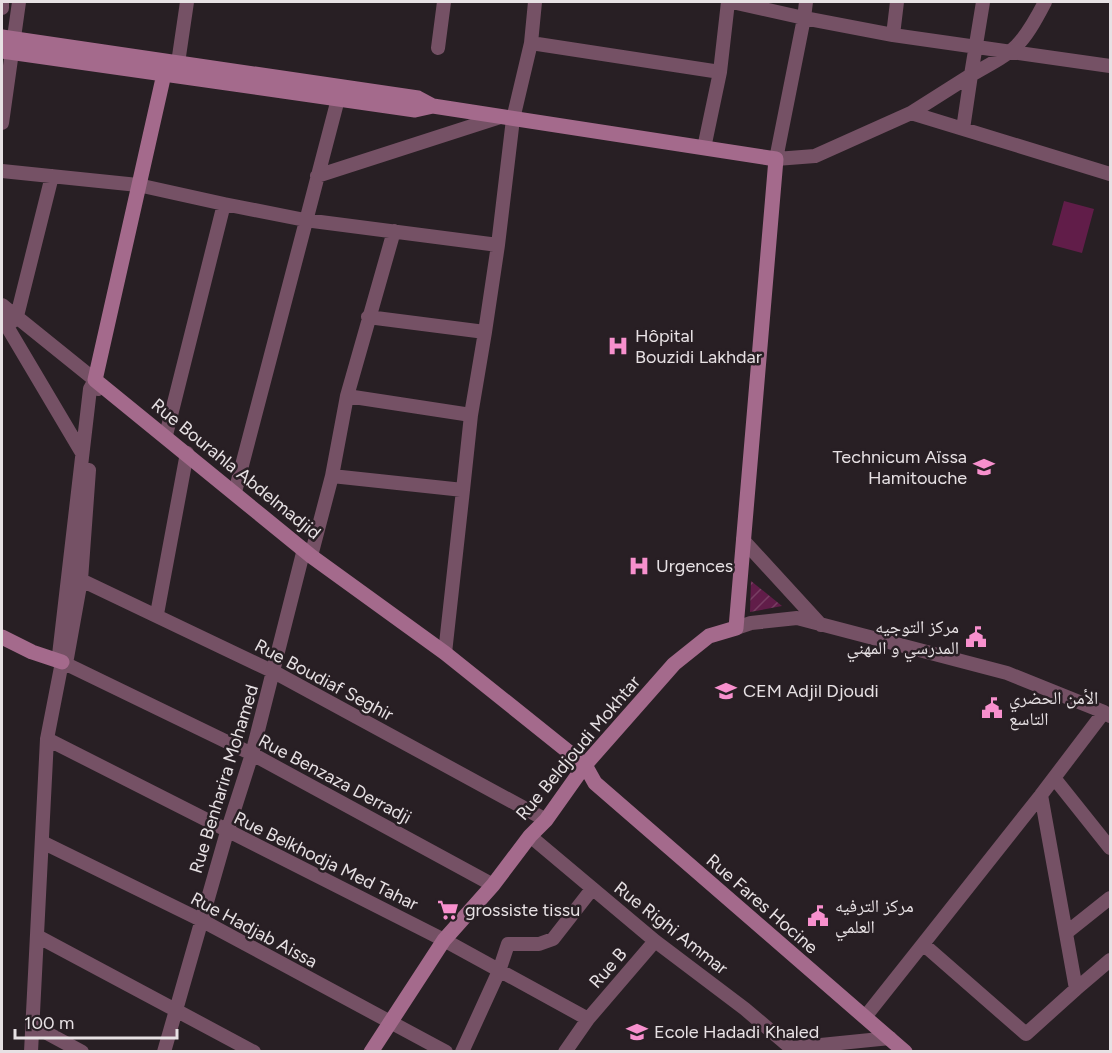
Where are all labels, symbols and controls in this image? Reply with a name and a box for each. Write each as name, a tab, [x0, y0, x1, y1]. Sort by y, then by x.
place label: Hôpital Bouzidi Lakhdar	[635, 325, 762, 368]
hospital icon: Hôpital Bouzidi Lakhdar	[606, 334, 630, 358]
street label: Rue Bourahla Abdelmadjid	[147, 394, 325, 544]
place label: Technicum Aïssa Hamitouche	[832, 446, 967, 489]
school or university icon: Technicum Aïssa Hamitouche	[972, 455, 996, 479]
hospital icon: Urgences	[627, 554, 651, 578]
place label: Urgences	[656, 555, 733, 577]
place label: مركز التوجيه المدرسي و المهني	[846, 616, 959, 663]
public building icon: مركز التوجيه المدرسي و المهني	[964, 625, 988, 649]
street label: Rue Boudiaf Seghir	[251, 634, 397, 726]
street label: Rue Beldjoudi Mokhtar	[511, 671, 645, 825]
school or university icon: CEM Adjil Djoudi	[714, 679, 738, 703]
place label: CEM Adjil Djoudi	[743, 680, 879, 702]
street label: Rue Benharira Mohamed	[185, 682, 263, 876]
place label: الأمن الحضري التاسع	[1009, 687, 1098, 731]
public building icon: الأمن الحضري التاسع	[980, 696, 1004, 720]
street label: Rue Benzaza Derradji	[255, 729, 415, 829]
street label: Rue Belkhodja Med Tahar	[230, 807, 422, 915]
street label: Rue Fares Hocine	[702, 849, 823, 959]
street label: Rue Righi Ammar	[610, 877, 732, 979]
street label: Rue Hadjab Aissa	[187, 887, 321, 973]
place label: مركز الترفيه العلمي	[835, 895, 914, 942]
supermarket icon: grossiste tissu	[436, 898, 460, 922]
place label: grossiste tissu	[465, 899, 580, 921]
public building icon: مركز الترفيه العلمي	[806, 904, 830, 928]
street label: Rue B	[584, 943, 632, 993]
scale bar	[15, 1002, 177, 1040]
text: 100 m	[24, 1012, 74, 1034]
school or university icon: Ecole Hadadi Khaled	[625, 1020, 649, 1044]
place label: Ecole Hadadi Khaled	[654, 1021, 819, 1043]

